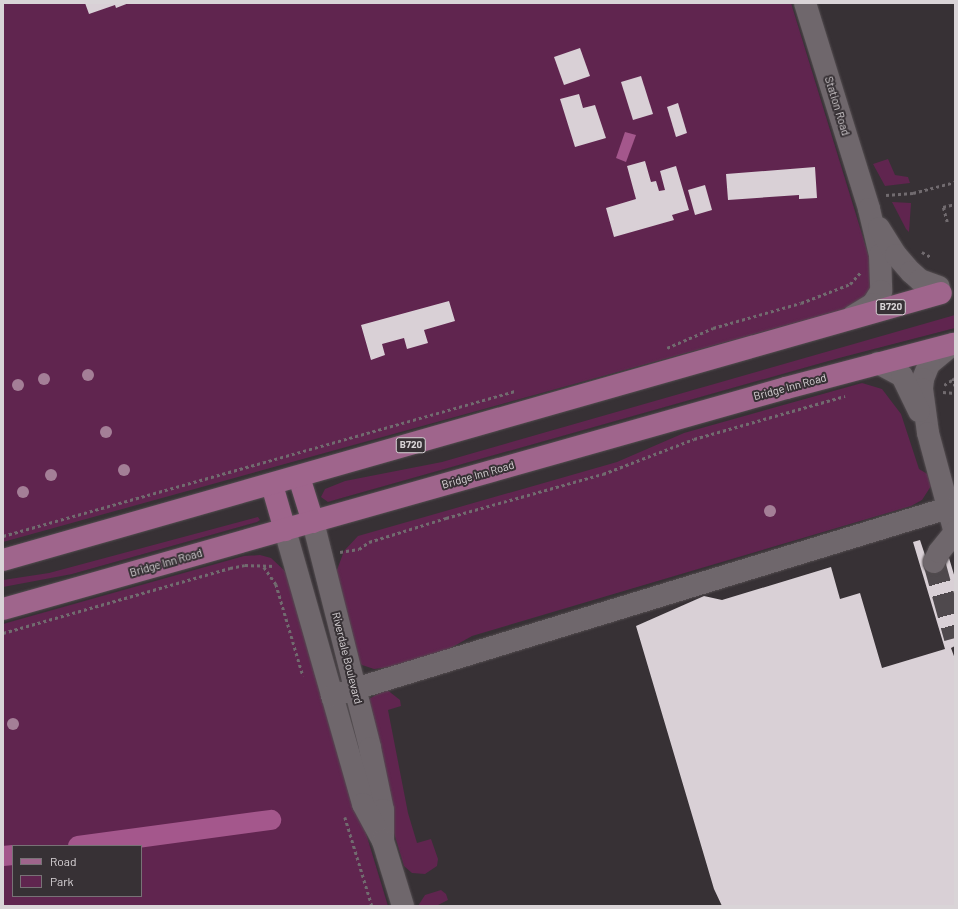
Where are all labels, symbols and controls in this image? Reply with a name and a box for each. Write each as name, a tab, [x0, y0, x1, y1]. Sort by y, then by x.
street label: Station Road	[822, 75, 852, 137]
road number: B720	[875, 299, 907, 315]
street label: Bridge Inn Road	[752, 371, 828, 403]
road number: B720	[395, 437, 427, 453]
street label: Bridge Inn Road	[440, 458, 516, 492]
street label: Bridge Inn Road	[128, 546, 204, 580]
street label: Riverdale Boulevard	[329, 611, 365, 705]
legend	[12, 845, 142, 897]
text: Road	[50, 854, 77, 868]
text: Park	[50, 874, 74, 888]

